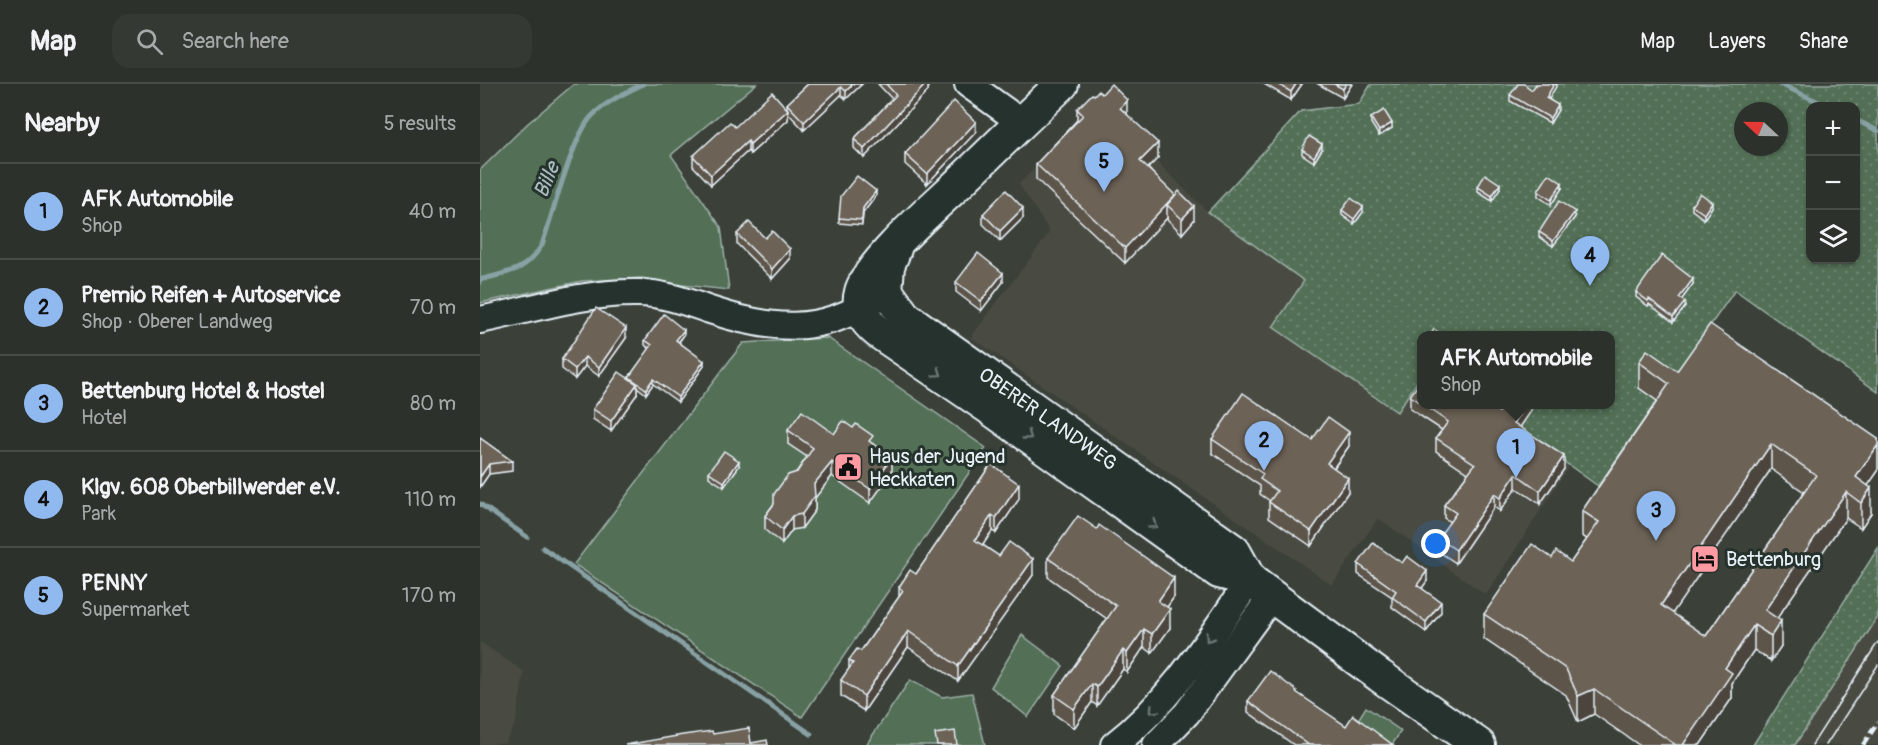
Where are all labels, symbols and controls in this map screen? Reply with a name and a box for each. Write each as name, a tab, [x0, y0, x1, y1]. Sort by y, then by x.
search box	[112, 14, 532, 68]
text: Map	[30, 24, 76, 59]
icon: search	[133, 25, 166, 58]
text: Search here	[181, 27, 289, 55]
text: Map	[1640, 28, 1675, 55]
text: Layers	[1708, 28, 1766, 55]
text: Share	[1799, 28, 1848, 55]
north arrow	[1734, 102, 1788, 156]
map controls	[1806, 102, 1860, 264]
button: +	[1806, 102, 1860, 156]
text: Nearby	[24, 107, 100, 139]
text: 5 results	[384, 111, 456, 136]
pin: 5	[1084, 142, 1124, 192]
water label: Bille	[528, 156, 567, 202]
button: −	[1806, 156, 1860, 210]
text: AFK Automobile	[81, 185, 233, 213]
text: 1	[40, 199, 47, 224]
text: 40 m	[409, 199, 456, 224]
button: layers	[1806, 210, 1860, 264]
text: Shop	[81, 213, 122, 238]
pin: 4	[1570, 236, 1610, 286]
text: Premio Reifen + Autoservice	[81, 281, 340, 309]
text: 2	[38, 295, 49, 320]
text: 70 m	[410, 295, 456, 320]
text: Shop · Oberer Landweg	[81, 309, 273, 334]
popup	[1417, 331, 1615, 409]
text: AFK Automobile	[1440, 344, 1592, 372]
street label: OBERER LANDWEG	[974, 362, 1122, 476]
one-way arrow	[931, 366, 942, 377]
text: Shop	[1440, 372, 1481, 397]
text: Bettenburg Hotel & Hostel	[81, 377, 325, 405]
text: 3	[38, 391, 49, 416]
text: 80 m	[410, 391, 456, 416]
text: Hotel	[81, 405, 127, 430]
pin: 2	[1244, 422, 1284, 471]
one-way arrow	[1021, 428, 1032, 439]
pin: 1	[1496, 428, 1536, 478]
place label: Haus der Jugend Heckkaten	[869, 444, 1006, 492]
public building icon: Haus der Jugend Heckkaten	[832, 451, 864, 483]
text: Klgv. 608 Oberbillwerder e.V.	[81, 473, 341, 501]
text: 4	[38, 487, 49, 512]
text: 110 m	[405, 487, 456, 512]
pin: 3	[1636, 492, 1676, 541]
text: Park	[81, 501, 116, 526]
one-way arrow	[1147, 518, 1158, 529]
your location	[1421, 529, 1450, 558]
hotel icon: Bettenburg	[1689, 543, 1721, 575]
place label: Bettenburg	[1726, 547, 1821, 572]
text: PENNY	[81, 569, 148, 597]
text: 5	[38, 583, 49, 608]
text: 170 m	[402, 583, 456, 608]
text: Supermarket	[81, 597, 190, 622]
one-way arrow	[1205, 632, 1216, 643]
one-way arrow	[1149, 702, 1160, 713]

